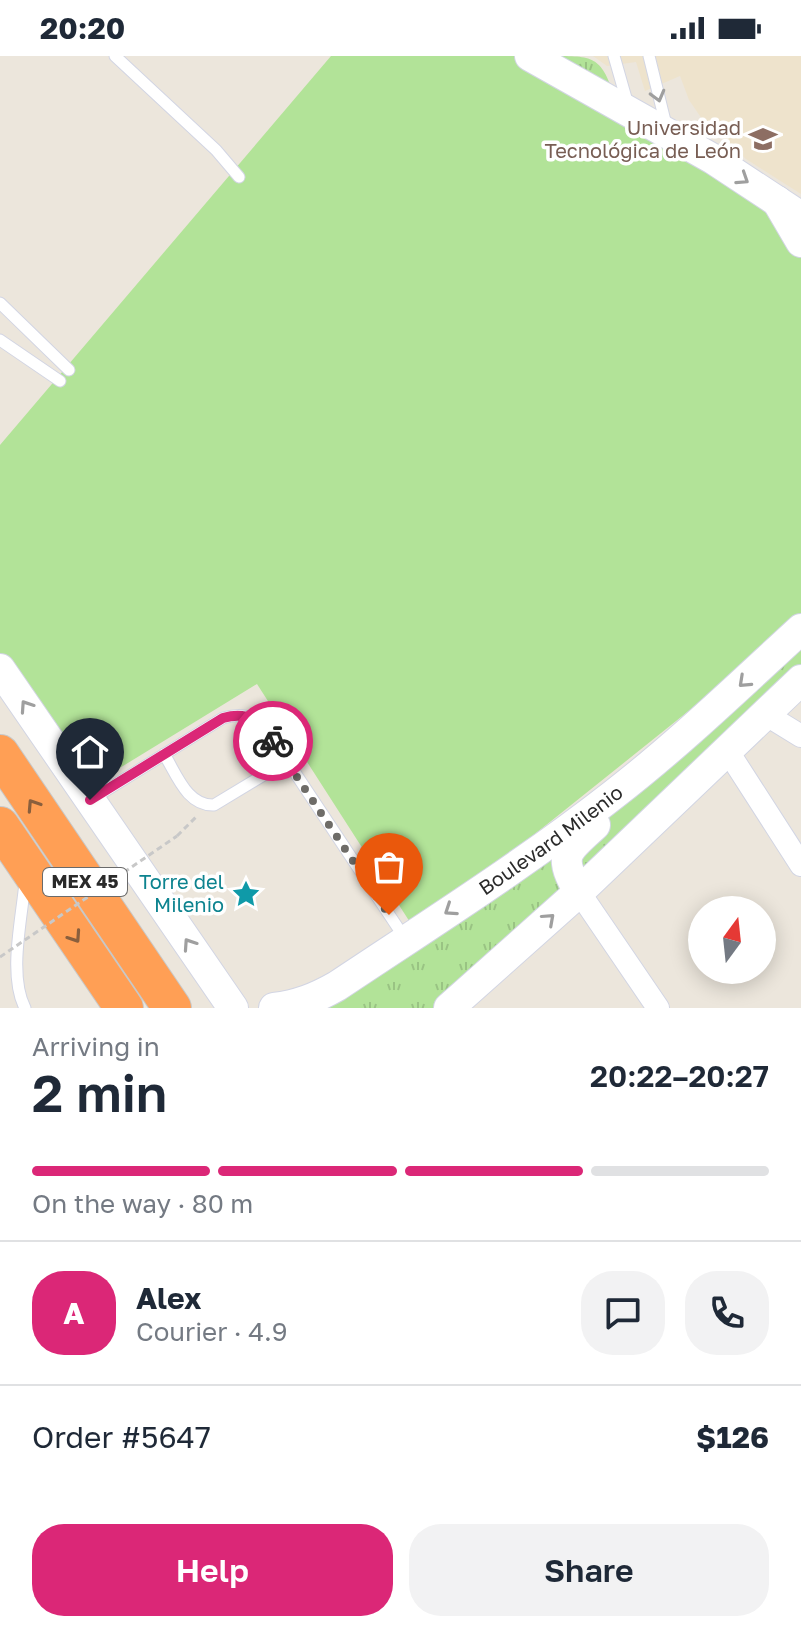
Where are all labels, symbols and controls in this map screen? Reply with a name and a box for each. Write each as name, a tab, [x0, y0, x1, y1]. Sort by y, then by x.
text: 20:20	[40, 10, 125, 46]
one-way arrow	[648, 88, 665, 102]
place label: Universidad Tecnológica de León	[545, 115, 741, 162]
school or university icon: Universidad Tecnológica de León	[748, 124, 778, 154]
one-way arrow	[735, 169, 749, 184]
one-way arrow	[738, 672, 753, 686]
one-way arrow	[21, 701, 36, 715]
courier	[233, 701, 313, 781]
pin	[56, 718, 124, 800]
icon: bike	[251, 719, 295, 763]
icon: home	[68, 730, 112, 774]
street label: Boulevard Milenio	[474, 779, 627, 899]
one-way arrow	[28, 799, 43, 814]
pin	[355, 833, 423, 915]
icon: bag	[367, 845, 411, 889]
road number: MEX 45	[43, 868, 127, 896]
place label: Torre del Milenio	[139, 869, 224, 916]
place icon: Torre del Milenio	[231, 879, 261, 909]
north arrow	[688, 896, 776, 984]
map controls	[688, 896, 776, 984]
one-way arrow	[445, 900, 459, 915]
one-way arrow	[540, 914, 555, 928]
one-way arrow	[65, 928, 80, 942]
one-way arrow	[184, 938, 199, 952]
text: Arriving in	[32, 1031, 160, 1062]
text: 20:22–20:27	[590, 1058, 769, 1094]
text: 2 min	[32, 1061, 167, 1123]
text: On the way · 80 m	[32, 1188, 253, 1219]
button: chat	[581, 1271, 665, 1355]
button: phone	[685, 1271, 769, 1355]
text: Alex	[136, 1280, 201, 1316]
text: A	[63, 1295, 85, 1331]
text: Courier · 4.9	[136, 1316, 288, 1347]
text: Order #5647	[32, 1419, 211, 1455]
text: $126	[696, 1419, 769, 1455]
button: Help	[32, 1524, 393, 1616]
button: Share	[409, 1524, 769, 1616]

